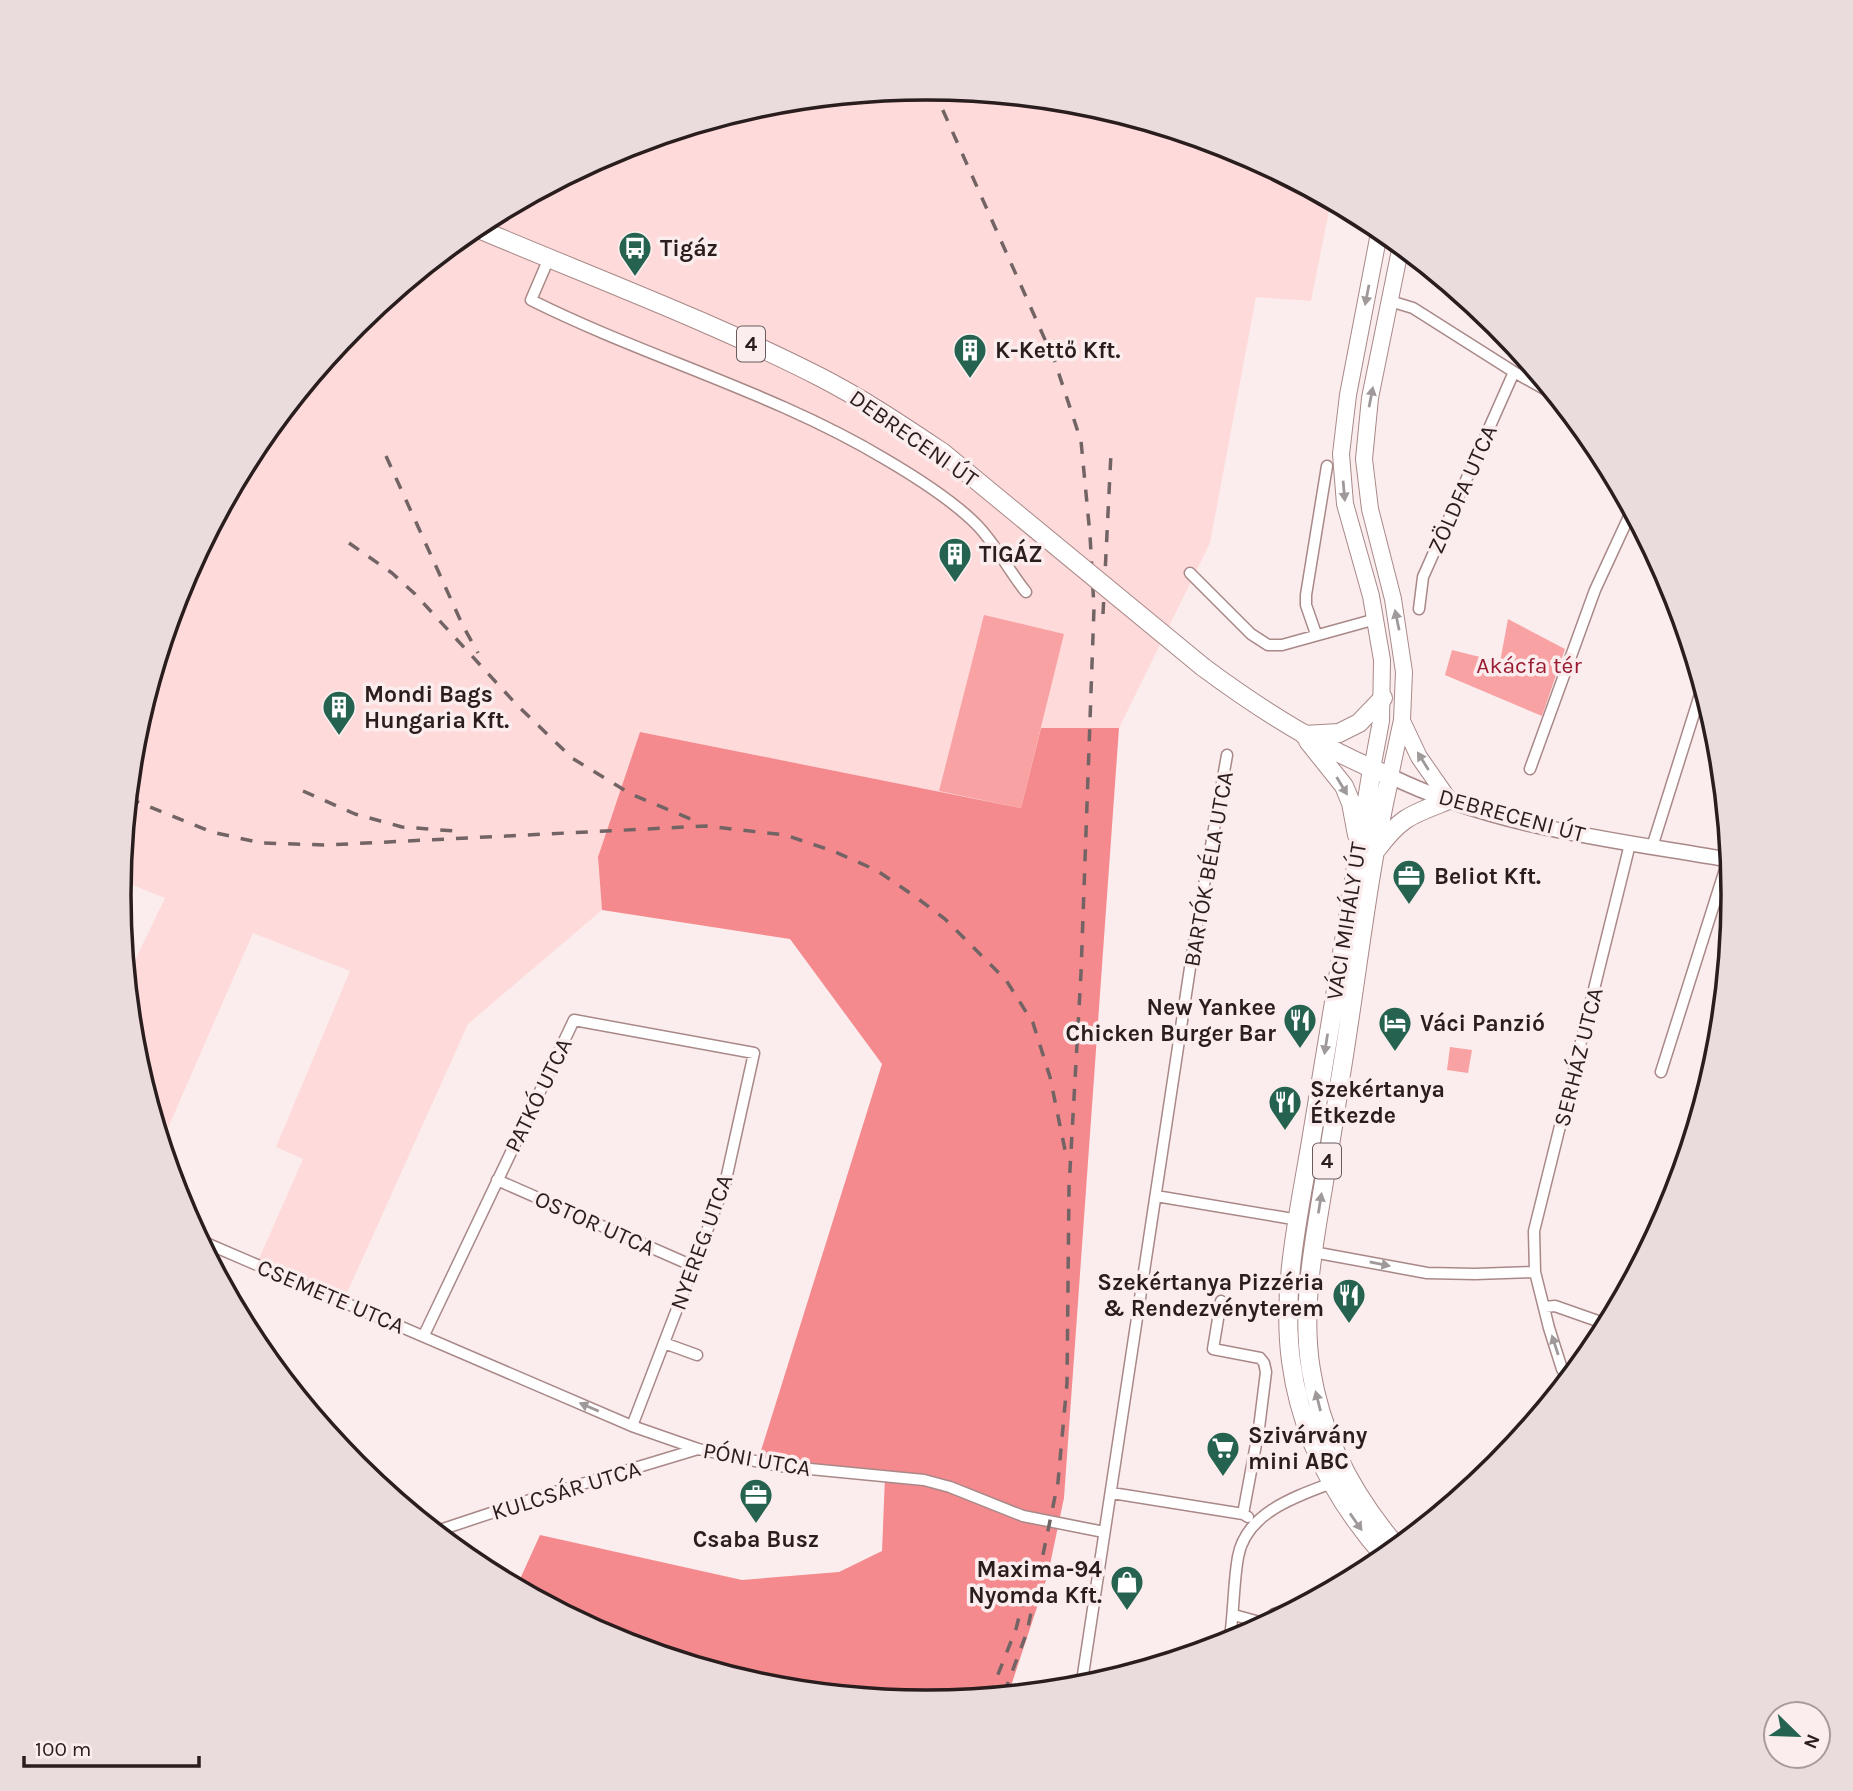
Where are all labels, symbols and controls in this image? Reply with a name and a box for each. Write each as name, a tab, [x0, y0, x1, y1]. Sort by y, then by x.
bus stop icon: Tigáz	[616, 229, 654, 278]
place label: Tigáz	[660, 235, 718, 262]
one-way arrow	[1362, 284, 1373, 306]
road number: 4	[737, 326, 765, 362]
building icon: K-Kettő Kft.	[951, 331, 989, 380]
place label: K-Kettő Kft.	[995, 337, 1120, 364]
street label: DEBRECENI ÚT	[844, 384, 984, 493]
one-way arrow	[1366, 386, 1377, 408]
street label: ZÖLDFA UTCA	[1422, 421, 1503, 558]
one-way arrow	[1339, 481, 1350, 503]
building icon: TIGÁZ	[936, 535, 974, 584]
place label: TIGÁZ	[979, 538, 1043, 568]
one-way arrow	[1392, 609, 1403, 631]
park label: Akácfa tér	[1476, 652, 1582, 679]
place label: Mondi Bags Hungaria Kft.	[364, 681, 509, 734]
building icon: Mondi Bags Hungaria Kft.	[320, 688, 358, 737]
one-way arrow	[1416, 752, 1429, 771]
street label: BARTÓK BÉLA UTCA	[1178, 769, 1239, 969]
one-way arrow	[1336, 776, 1348, 795]
street label: DEBRECENI ÚT	[1436, 783, 1589, 848]
street label: VÁCI MIHÁLY ÚT	[1321, 840, 1372, 1002]
office icon: Beliot Kft.	[1390, 857, 1428, 906]
place label: Beliot Kft.	[1434, 863, 1541, 890]
street label: SERHÁZ UTCA	[1548, 985, 1609, 1129]
place label: New Yankee Chicken Burger Bar	[1065, 994, 1276, 1047]
restaurant icon: New Yankee Chicken Burger Bar	[1281, 1001, 1319, 1050]
hotel icon: Váci Panzió	[1376, 1004, 1414, 1053]
place label: Váci Panzió	[1420, 1010, 1545, 1037]
one-way arrow	[1321, 1033, 1332, 1055]
street label: PATKÓ UTCA	[499, 1034, 578, 1157]
place label: Szekértanya Étkezde	[1310, 1076, 1445, 1129]
restaurant icon: Szekértanya Étkezde	[1266, 1083, 1304, 1132]
road number: 4	[1313, 1144, 1341, 1178]
street label: NYEREG UTCA	[664, 1171, 739, 1314]
street label: OSTOR UTCA	[531, 1185, 659, 1262]
one-way arrow	[1315, 1192, 1326, 1214]
street label: CSEMETE UTCA	[253, 1253, 408, 1340]
one-way arrow	[1369, 1259, 1391, 1270]
place label: Szekértanya Pizzéria & Rendezvényterem	[1097, 1269, 1324, 1322]
restaurant icon: Szekértanya Pizzéria & Rendezvényterem	[1330, 1276, 1368, 1325]
one-way arrow	[1549, 1334, 1559, 1355]
one-way arrow	[1312, 1390, 1323, 1412]
one-way arrow	[579, 1401, 599, 1413]
place label: Szivárvány mini ABC	[1248, 1422, 1368, 1475]
supermarket icon: Szivárvány mini ABC	[1204, 1429, 1242, 1478]
street label: PÓNI UTCA	[701, 1437, 813, 1482]
street label: KULCSÁR UTCA	[488, 1455, 644, 1526]
office icon: Csaba Busz	[737, 1476, 775, 1525]
one-way arrow	[1349, 1513, 1363, 1531]
place label: Csaba Busz	[693, 1526, 819, 1553]
place label: Maxima-94 Nyomda Kft.	[968, 1556, 1102, 1609]
shop icon: Maxima-94 Nyomda Kft.	[1108, 1563, 1146, 1612]
north arrow	[1762, 1700, 1832, 1770]
scale bar	[24, 1724, 200, 1768]
text: N	[1799, 1731, 1825, 1752]
text: 100 m	[35, 1737, 92, 1761]

